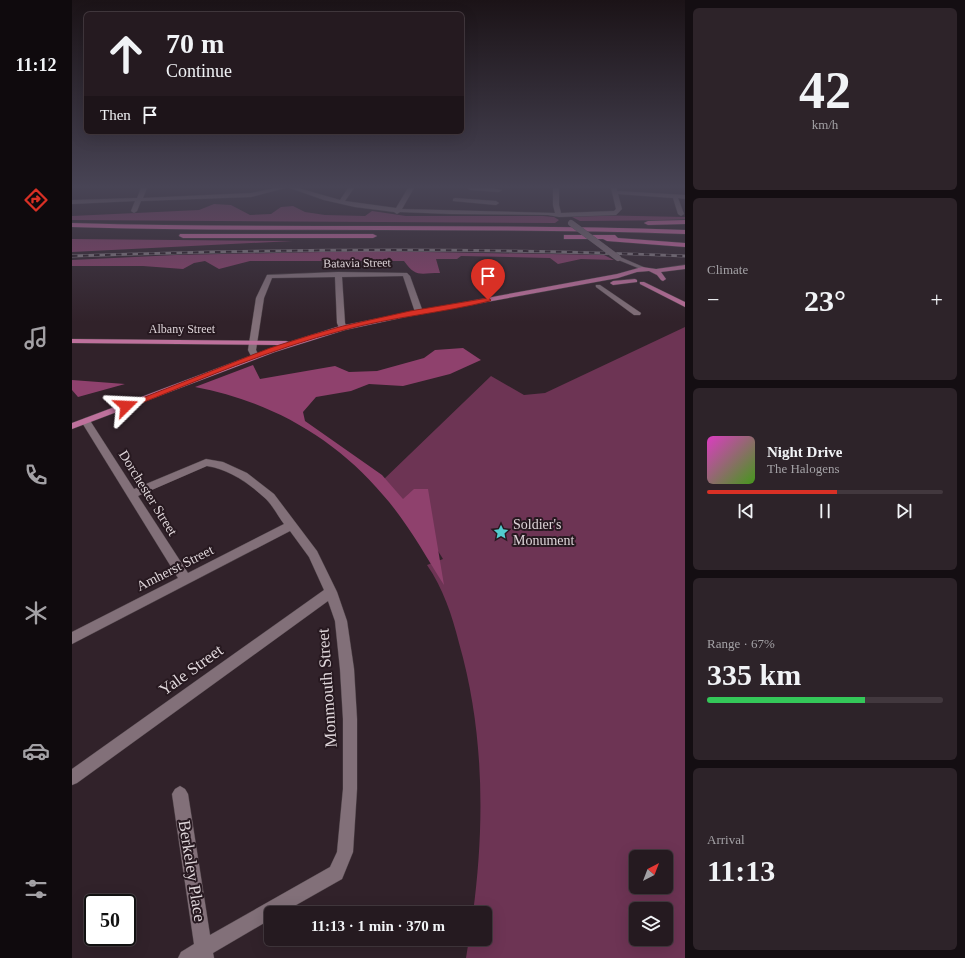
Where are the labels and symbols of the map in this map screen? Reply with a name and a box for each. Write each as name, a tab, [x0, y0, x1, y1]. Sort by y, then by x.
street label: Batavia Street	[323, 255, 392, 271]
pin	[471, 259, 505, 300]
street label: Albany Street	[149, 322, 216, 336]
position arrow	[105, 385, 147, 427]
street label: Dorchester Street	[116, 448, 180, 538]
place label: Soldier's Monument	[513, 517, 575, 548]
place icon: Soldier's Monument	[492, 523, 510, 541]
street label: Amherst Street	[134, 542, 216, 594]
street label: Monmouth Street	[313, 627, 341, 748]
street label: Yale Street	[155, 640, 227, 700]
street label: Berkeley Place	[175, 819, 209, 923]
north arrow	[629, 850, 673, 894]
speed limit sign: 50	[84, 894, 136, 946]

